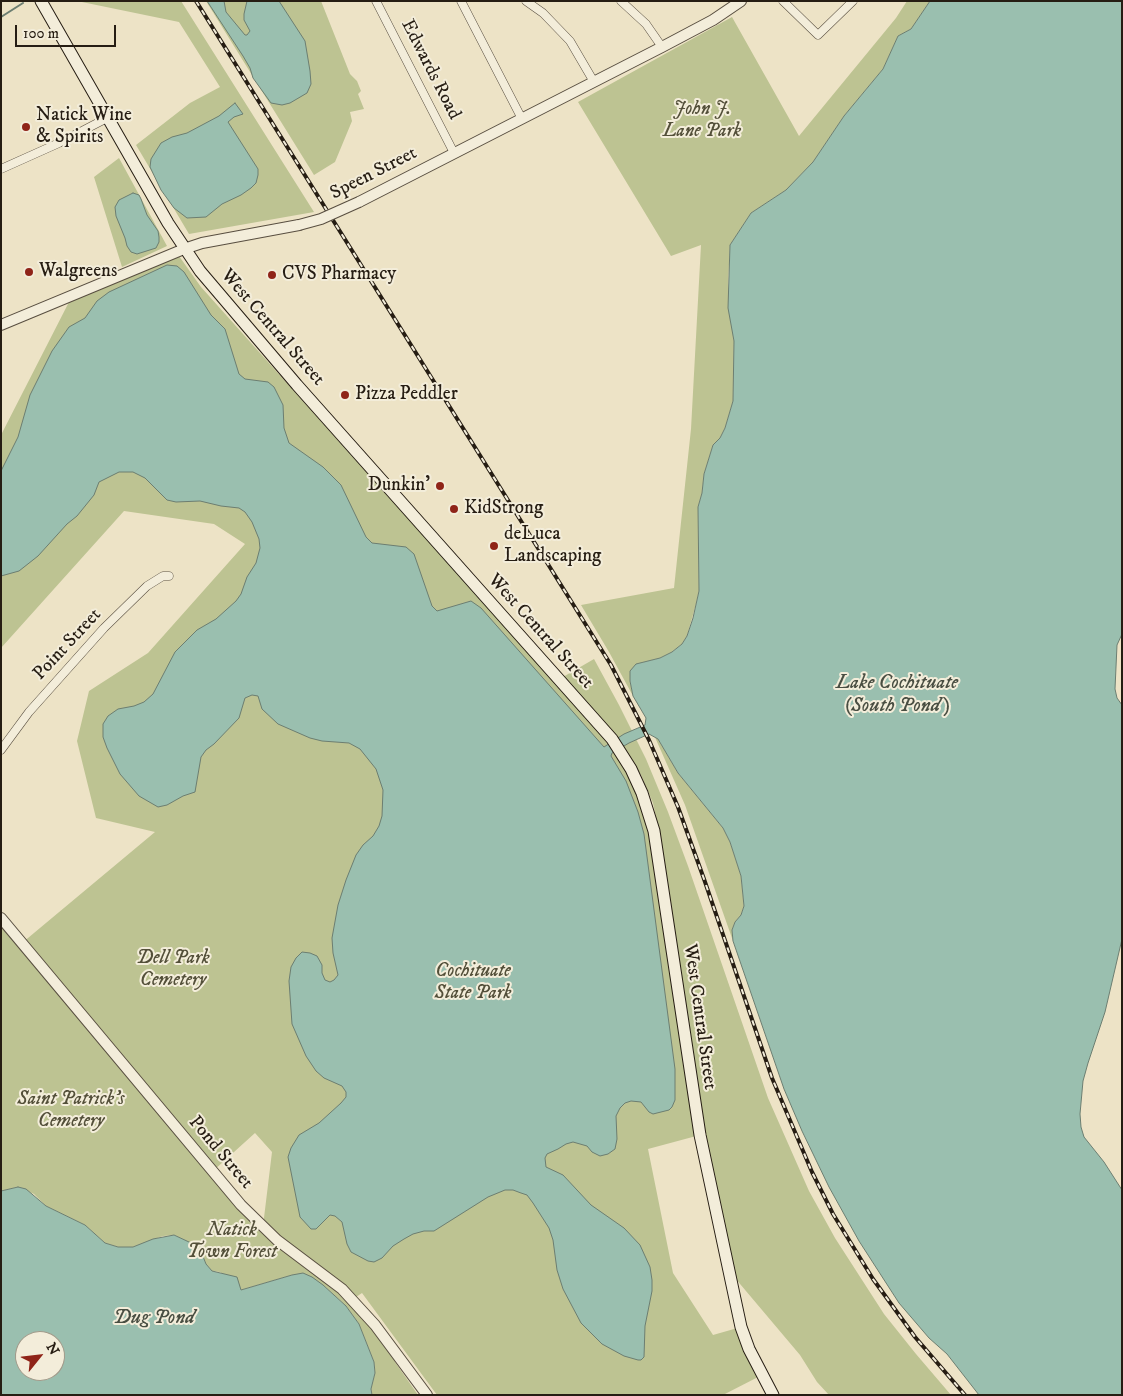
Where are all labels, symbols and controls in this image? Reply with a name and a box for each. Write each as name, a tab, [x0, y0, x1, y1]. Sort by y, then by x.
scale bar	[18, 15, 119, 47]
street label: Edwards Road	[395, 16, 465, 124]
text: 100 m	[23, 24, 59, 43]
park label: John J. Lane Park	[663, 99, 741, 143]
place label: Natick Wine & Spirits	[36, 105, 132, 149]
marker: Natick Wine & Spirits	[20, 121, 32, 133]
street label: Speen Street	[327, 142, 421, 206]
place label: Walgreens	[39, 261, 117, 283]
place label: CVS Pharmacy	[282, 264, 396, 286]
street label: West Central Street	[215, 265, 329, 391]
marker: Walgreens	[23, 266, 35, 278]
marker: CVS Pharmacy	[266, 269, 278, 281]
place label: Pizza Peddler	[355, 384, 458, 406]
marker: Pizza Peddler	[339, 389, 351, 401]
place label: Dunkin'	[368, 475, 430, 497]
marker: Dunkin'	[434, 480, 446, 492]
place label: KidStrong	[464, 498, 543, 520]
marker: KidStrong	[448, 503, 460, 515]
place label: deLuca Landscaping	[504, 524, 601, 568]
marker: deLuca Landscaping	[488, 540, 500, 552]
street label: West Central Street	[482, 570, 598, 694]
street label: Point Street	[29, 604, 107, 686]
water label: Lake Cochituate (South Pond)	[836, 672, 958, 719]
street label: West Central Street	[677, 943, 721, 1091]
park label: Dell Park Cemetery	[136, 948, 210, 992]
park label: Cochituate State Park	[435, 961, 511, 1005]
park label: Saint Patrick's Cemetery	[17, 1089, 125, 1133]
street label: Pond Street	[183, 1112, 257, 1194]
park label: Natick Town Forest	[187, 1220, 277, 1264]
water label: Dug Pond	[113, 1307, 195, 1331]
north arrow	[15, 1331, 65, 1381]
text: N	[42, 1340, 63, 1359]

